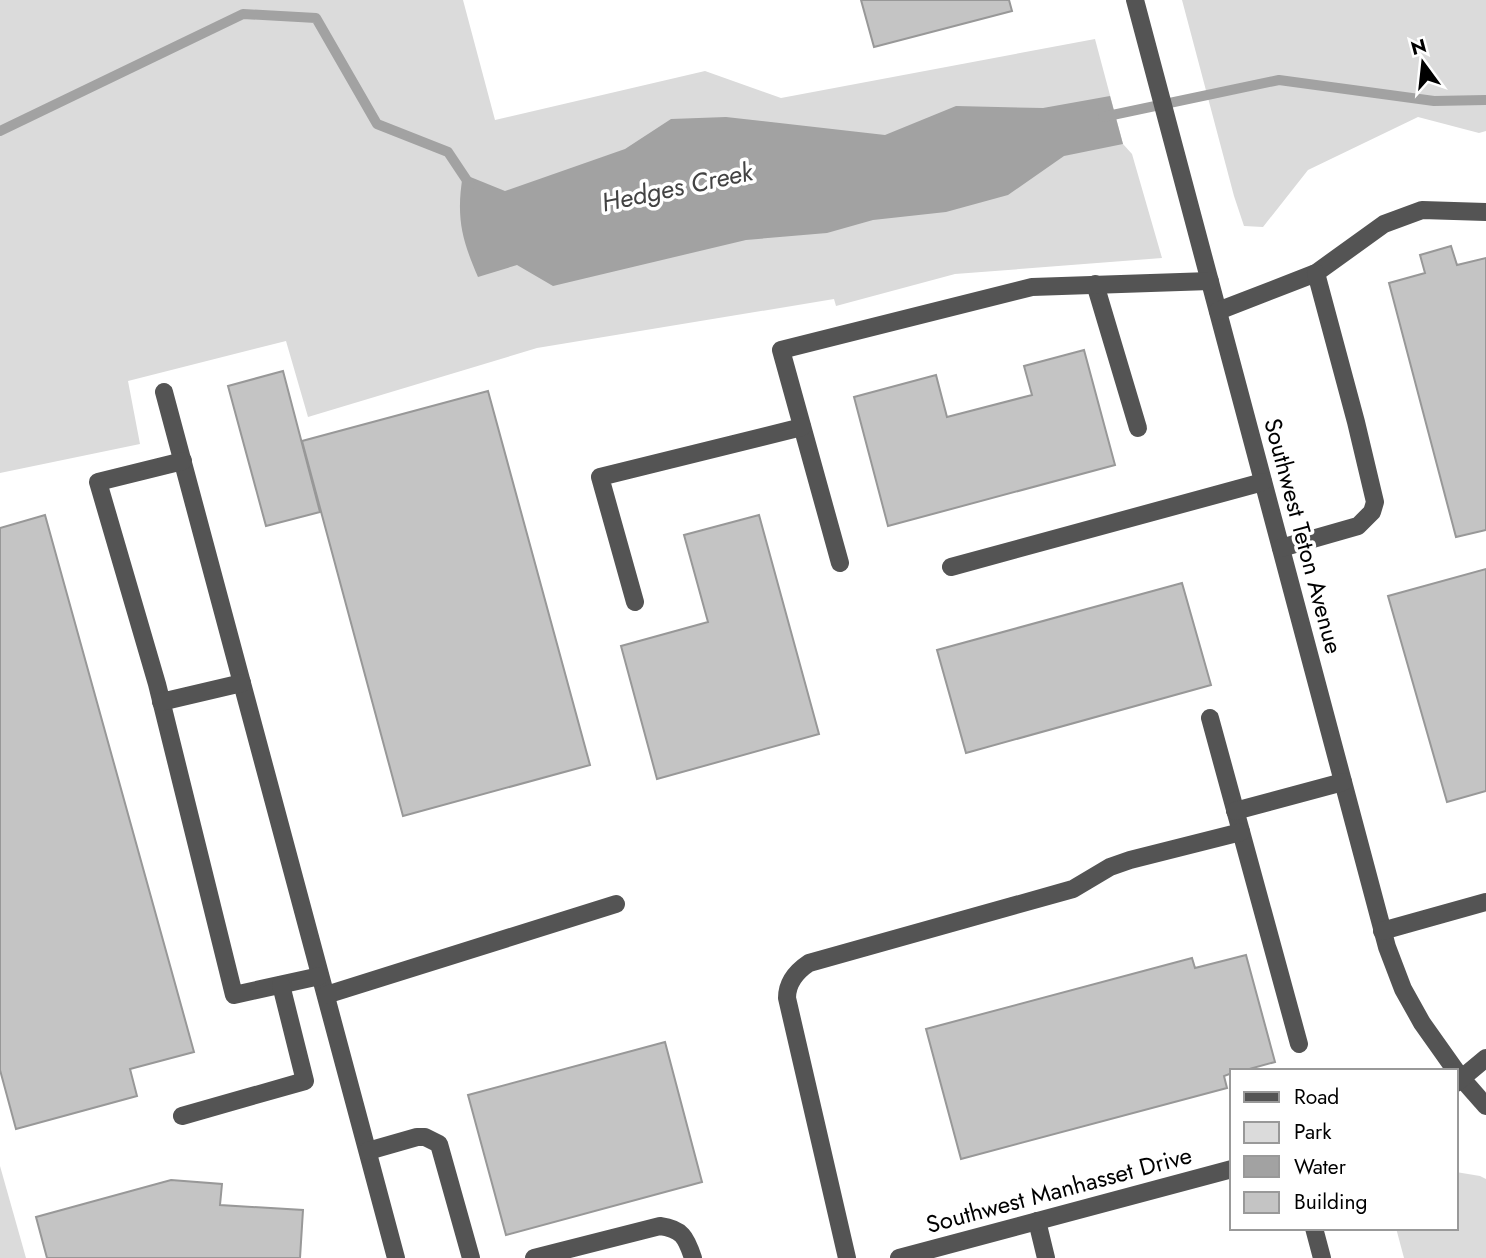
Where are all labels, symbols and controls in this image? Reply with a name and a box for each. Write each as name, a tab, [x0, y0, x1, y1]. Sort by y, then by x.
north arrow	[1388, 28, 1458, 98]
text: N	[1408, 32, 1430, 62]
water label: Hedges Creek	[598, 152, 758, 222]
street label: Southwest Teton Avenue	[1255, 414, 1352, 658]
legend	[1230, 1069, 1458, 1230]
text: Road	[1294, 1082, 1339, 1112]
text: Park	[1294, 1117, 1332, 1147]
street label: Southwest Manhasset Drive	[922, 1137, 1196, 1242]
text: Water	[1294, 1152, 1347, 1182]
text: Building	[1294, 1187, 1367, 1217]

